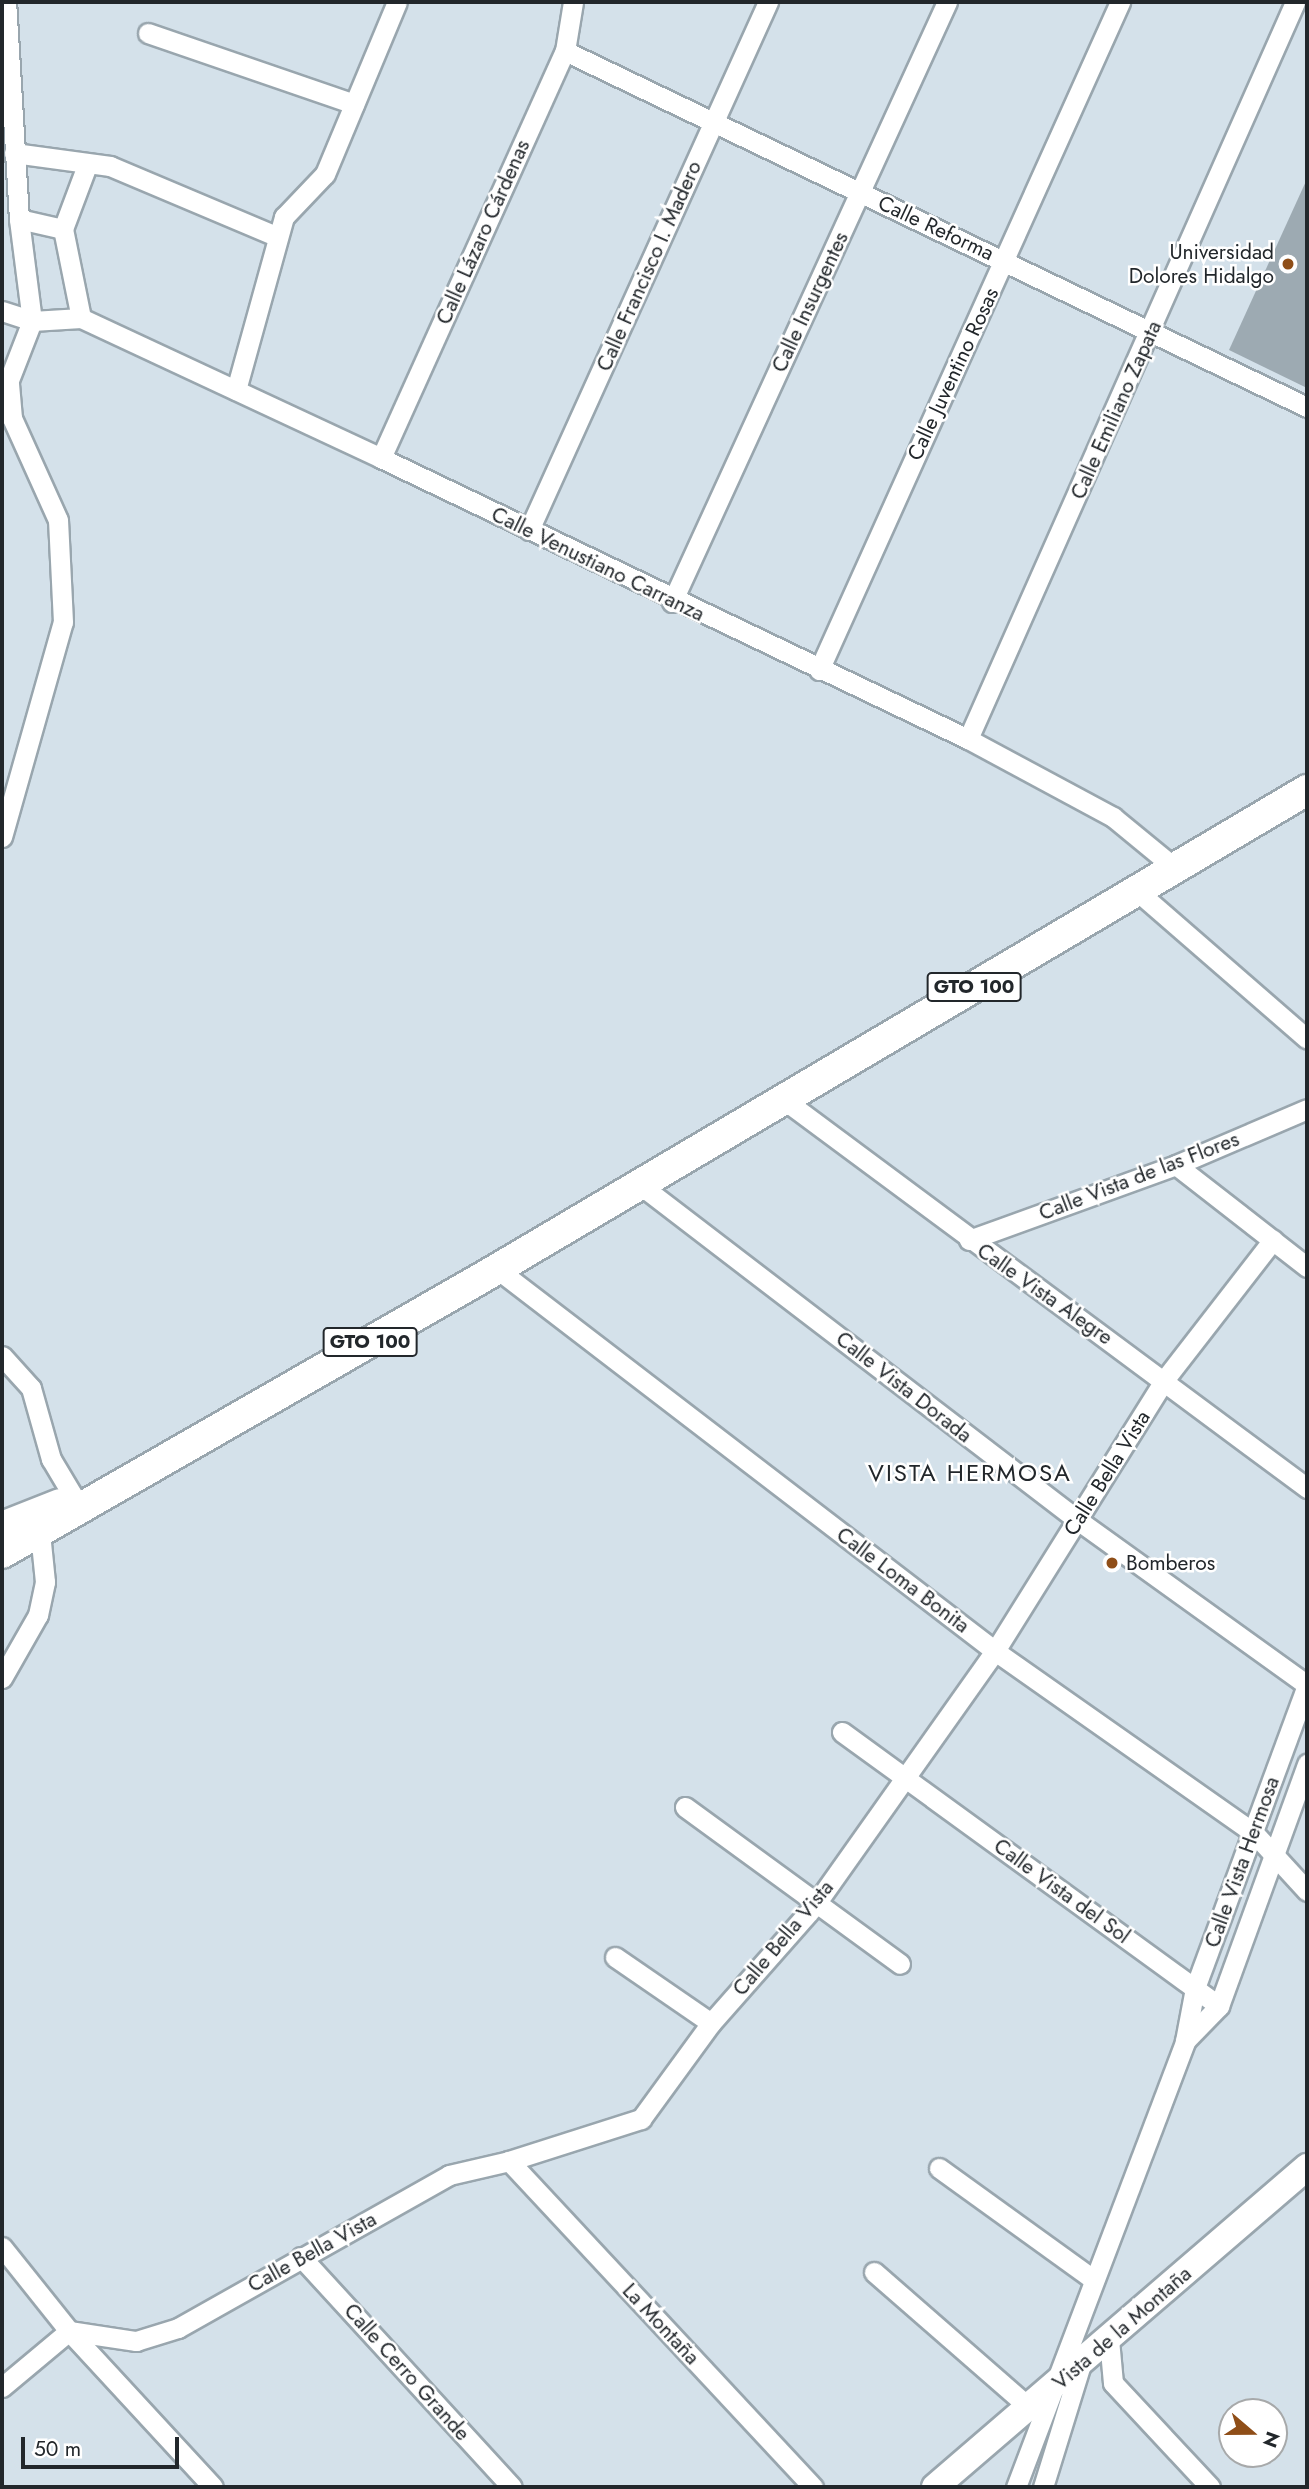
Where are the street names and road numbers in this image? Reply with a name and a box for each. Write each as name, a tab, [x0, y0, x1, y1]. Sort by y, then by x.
street label: Calle Lázaro Cárdenas	[431, 136, 535, 328]
street label: Calle Francisco I. Madero	[591, 157, 707, 375]
street label: Calle Reforma	[874, 190, 998, 266]
street label: Calle Insurgentes	[766, 228, 854, 376]
street label: Calle Juventino Rosas	[902, 284, 1004, 464]
street label: Calle Emiliano Zapata	[1065, 317, 1167, 503]
street label: Calle Venustiano Carranza	[487, 501, 709, 627]
road number: GTO 100	[925, 972, 1023, 1002]
street label: Calle Vista de las Flores	[1035, 1126, 1243, 1226]
street label: Calle Vista Alegre	[972, 1238, 1118, 1350]
road number: GTO 100	[321, 1326, 419, 1358]
street label: Calle Vista Dorada	[831, 1326, 977, 1448]
street label: Calle Bella Vista	[1058, 1406, 1156, 1540]
street label: Calle Loma Bonita	[832, 1522, 974, 1638]
street label: Calle Vista Hermosa	[1199, 1773, 1285, 1951]
street label: Calle Vista del Sol	[989, 1833, 1135, 1949]
street label: Calle Bella Vista	[727, 1875, 839, 2001]
street label: Calle Bella Vista	[243, 2206, 381, 2298]
street label: Vista de la Montaña	[1048, 2261, 1196, 2395]
street label: La Montaña	[617, 2278, 705, 2370]
street label: Calle Cerro Grande	[339, 2298, 475, 2446]

